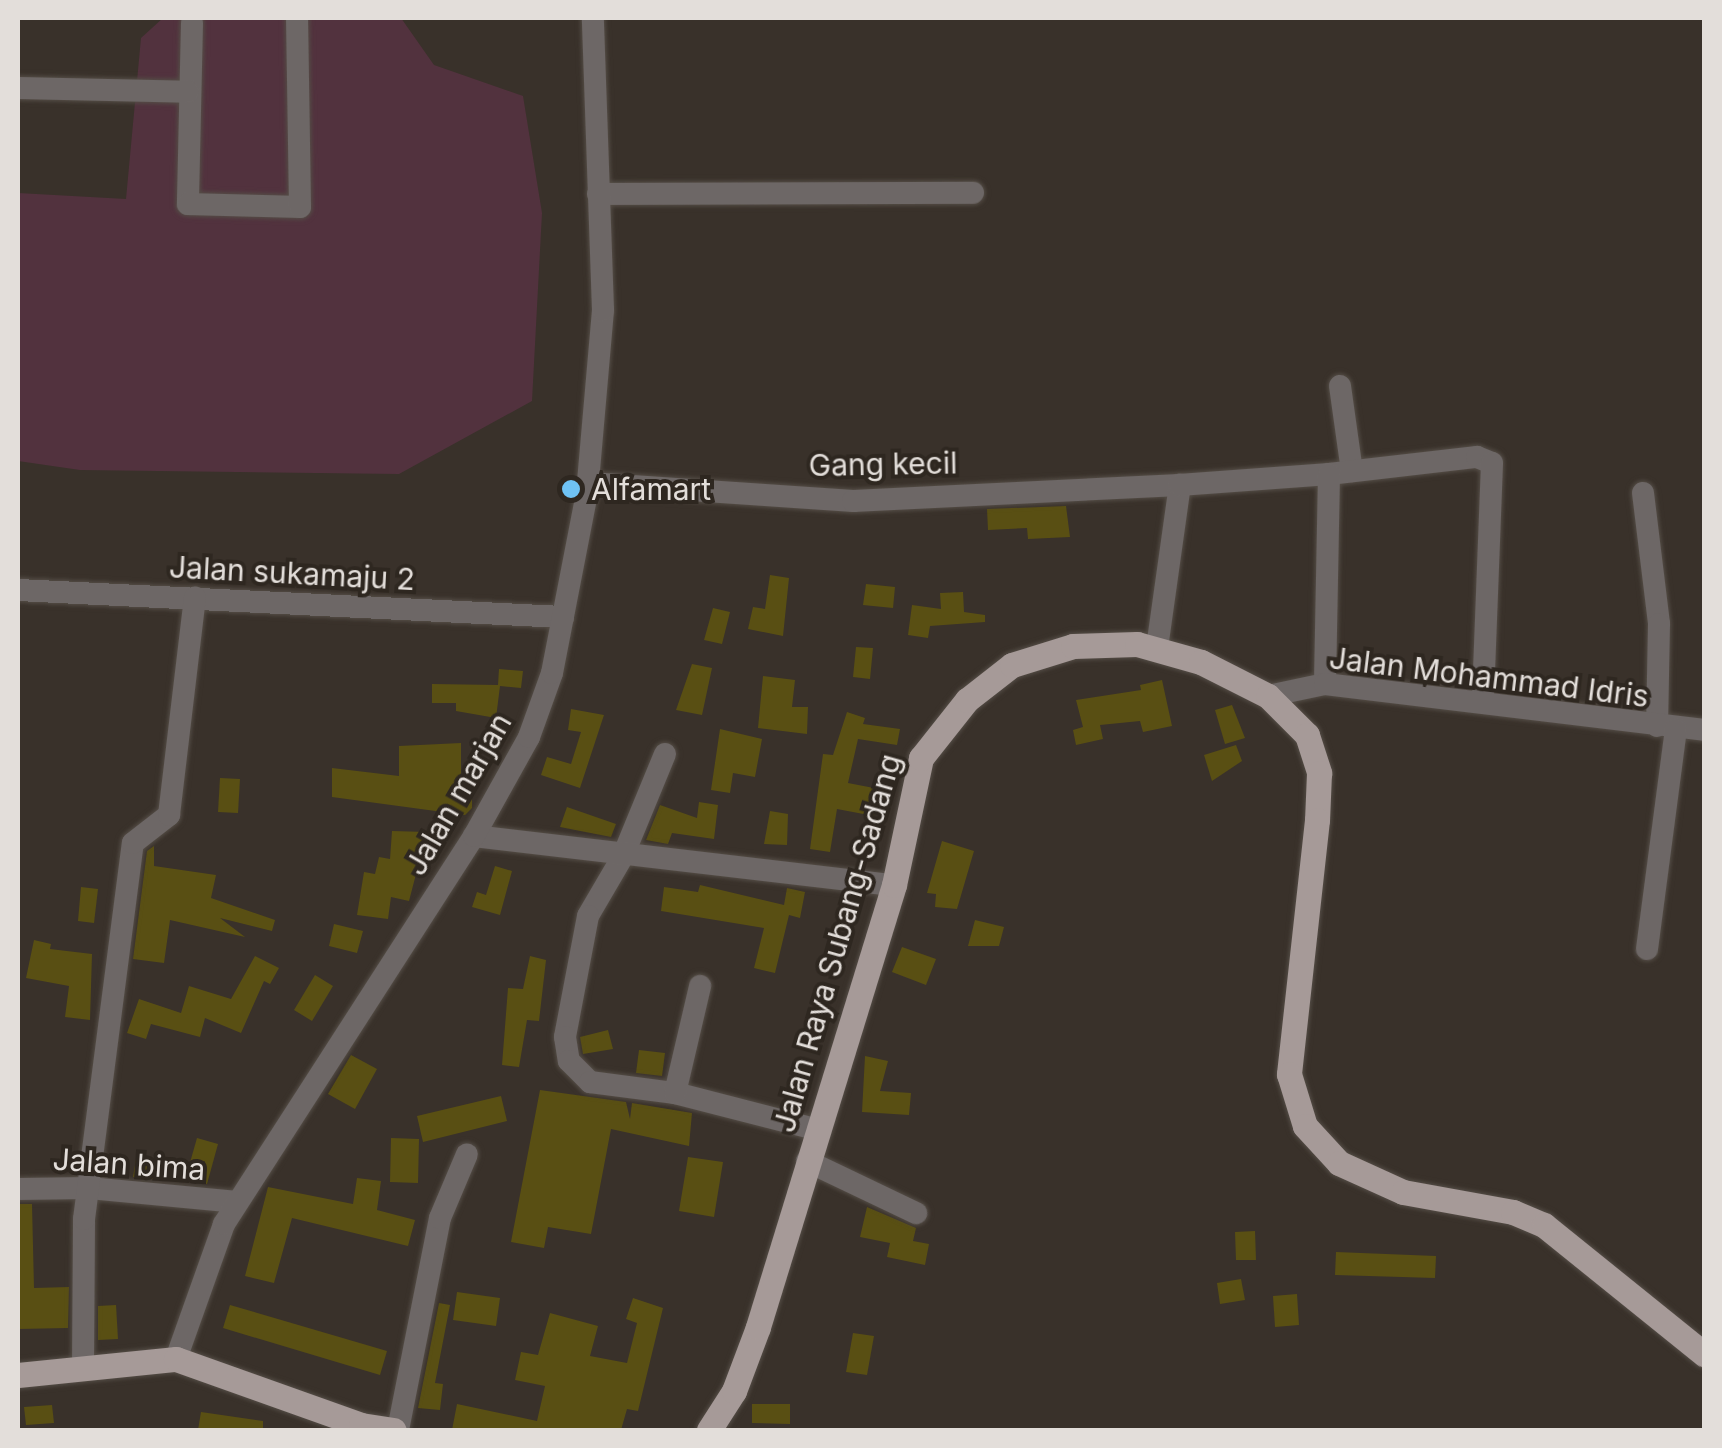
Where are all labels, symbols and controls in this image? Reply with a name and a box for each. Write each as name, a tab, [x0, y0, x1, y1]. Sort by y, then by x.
street label: Gang kecil	[808, 445, 958, 483]
place label: Alfamart	[591, 471, 711, 507]
marker: Alfamart	[560, 478, 582, 500]
street label: Jalan sukamaju 2	[168, 549, 416, 597]
street label: Jalan Mohammad Idris	[1327, 640, 1651, 714]
street label: Jalan marjan	[397, 707, 519, 881]
street label: Jalan Raya Subang-Sadang	[766, 750, 908, 1136]
street label: Jalan bima	[51, 1141, 207, 1187]

